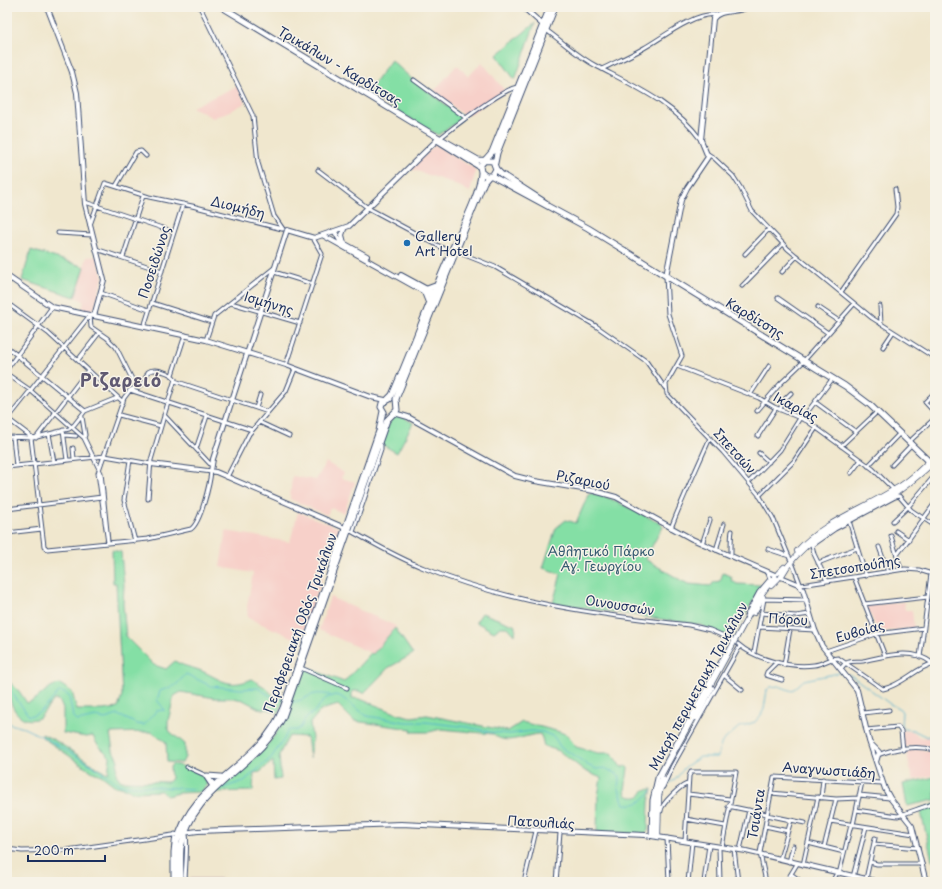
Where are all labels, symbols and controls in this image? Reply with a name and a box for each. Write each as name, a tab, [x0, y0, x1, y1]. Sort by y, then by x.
street label: Τρικάλων - Καρδίτσας	[275, 21, 406, 110]
street label: Διομήδη	[209, 191, 267, 222]
street label: Ποσειδώνος	[133, 223, 174, 301]
place label: Gallery Art Hotel	[415, 226, 472, 260]
marker: Gallery Art Hotel	[402, 238, 412, 248]
street label: Ισμήνης	[242, 286, 296, 319]
street label: Καρδίτσης	[722, 293, 788, 343]
district label: Ριζαρειό	[80, 367, 162, 393]
street label: Ικαρίας	[770, 387, 822, 426]
street label: Σπετσών	[710, 424, 761, 478]
street label: Ριζαριού	[554, 465, 612, 494]
street label: Περιφερειακή Οδός Τρικάλων	[258, 530, 341, 716]
park label: Αθλητικό Πάρκο Αγ. Γεωργίου	[547, 541, 655, 575]
street label: Σπετσοπούλης	[808, 550, 902, 583]
street label: Οινουσσών	[584, 590, 656, 619]
street label: Μικρή περιμετρική Τρικάλων	[643, 598, 752, 773]
street label: Πόρου	[768, 608, 808, 629]
street label: Ευβοίας	[833, 614, 887, 647]
street label: Αναγνωστιάδη	[782, 757, 876, 782]
street label: Τσιάντα	[742, 787, 769, 841]
street label: Πατουλιάς	[507, 810, 575, 833]
scale bar	[28, 837, 105, 863]
text: 200 m	[34, 841, 74, 859]

